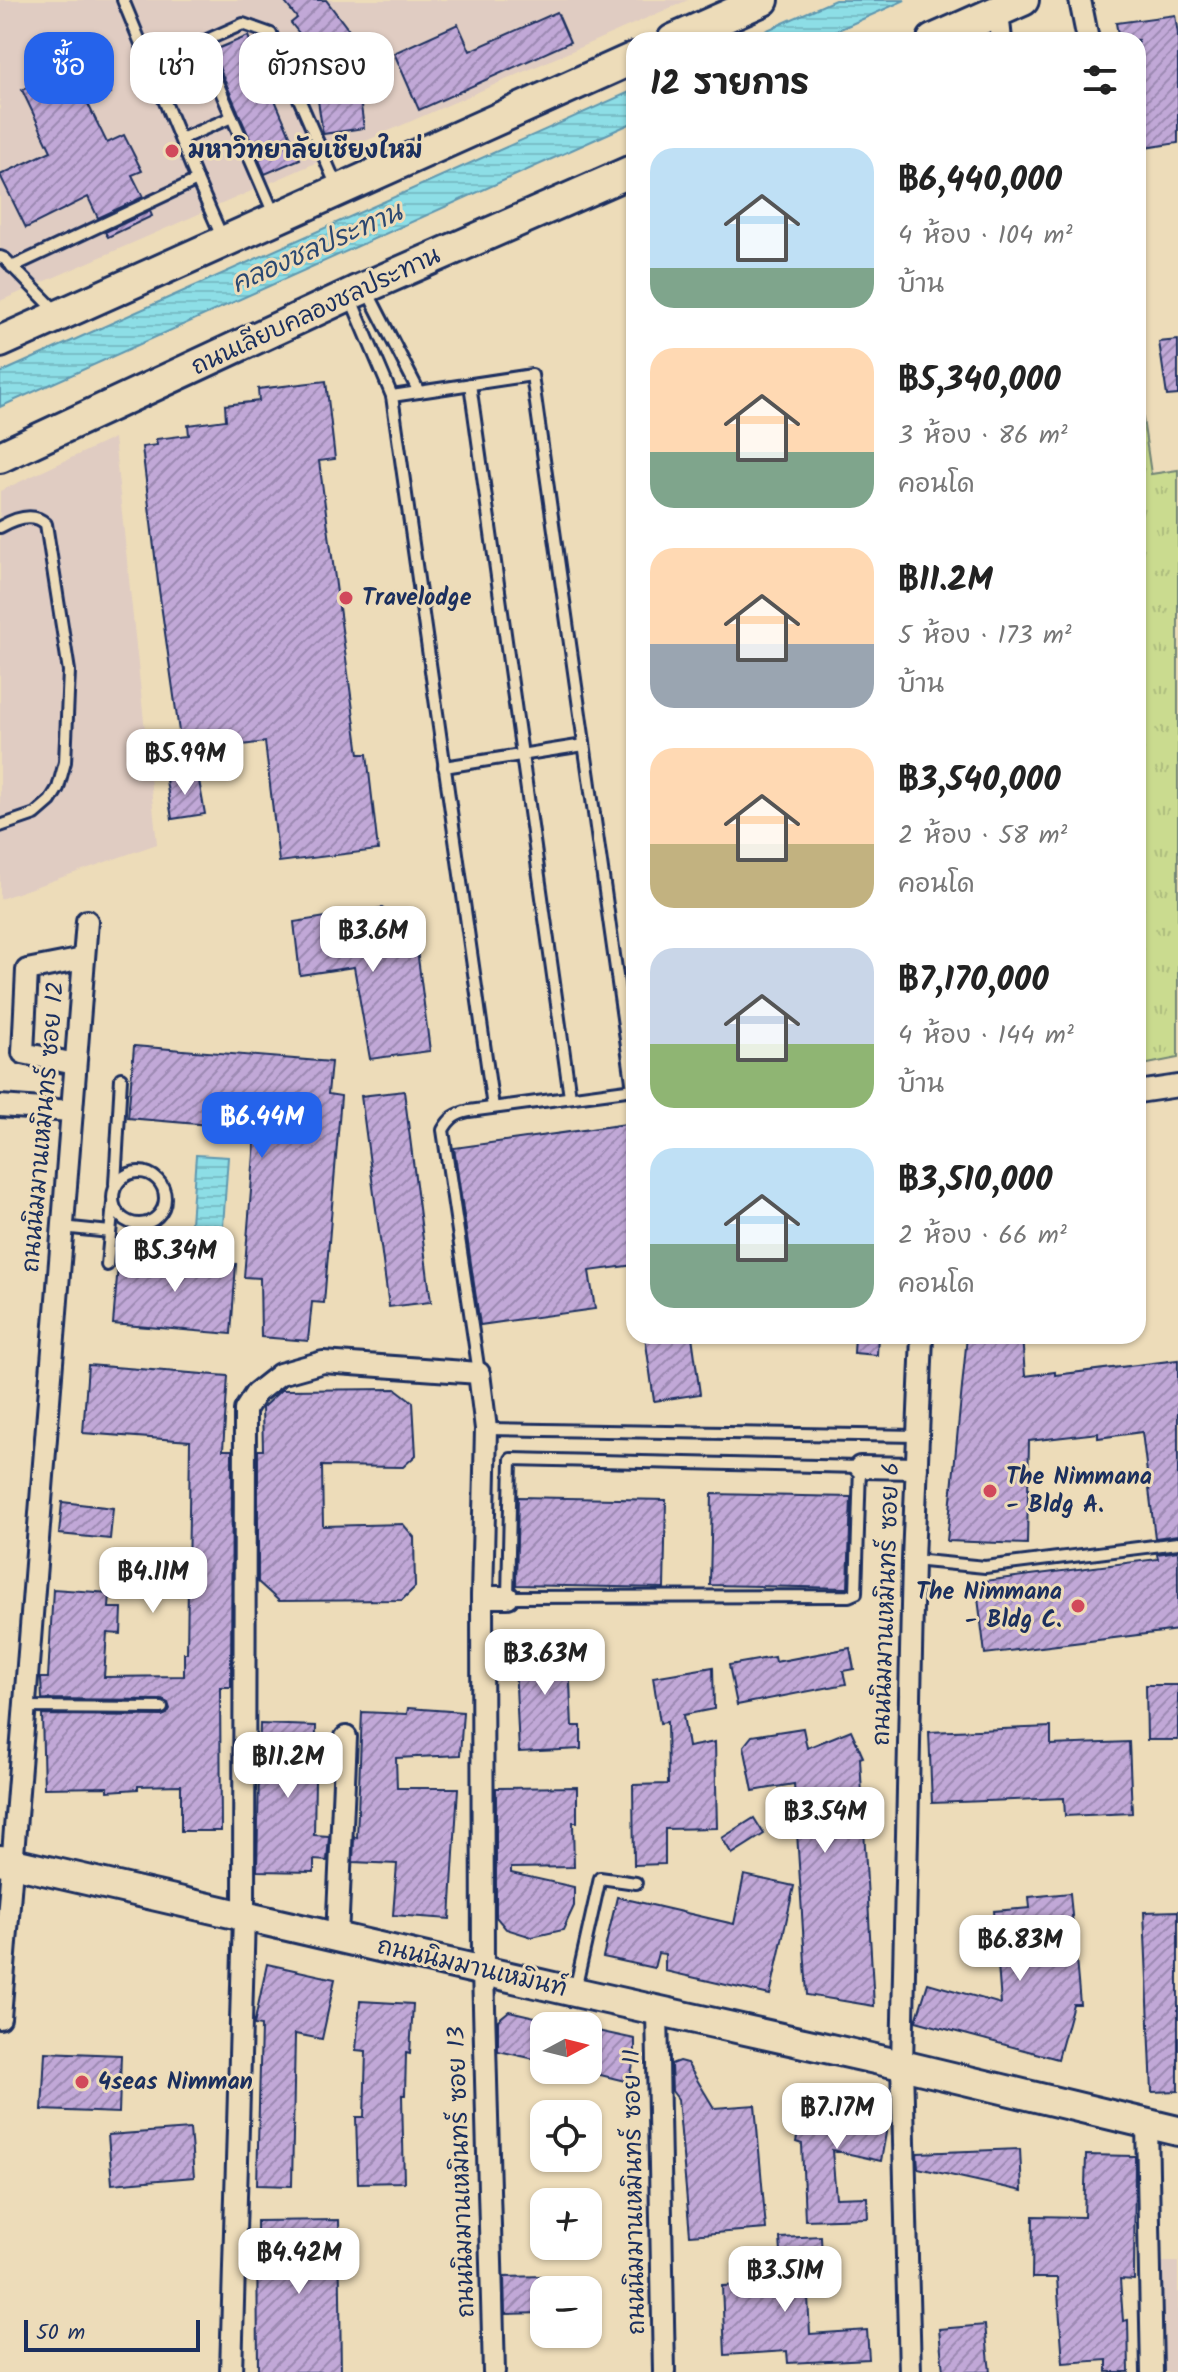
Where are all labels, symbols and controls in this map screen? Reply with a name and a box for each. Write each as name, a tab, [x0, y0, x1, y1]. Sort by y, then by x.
chip: ซื้อ	[24, 32, 114, 104]
chip: เช่า	[130, 32, 223, 104]
chip: ตัวกรอง	[239, 32, 394, 104]
text: 12 รายการ	[650, 58, 809, 112]
icon: filters	[1078, 58, 1122, 102]
place label: มหาวิทยาลัยเชียงใหม่	[188, 132, 422, 171]
marker: มหาวิทยาลัยเชียงใหม่	[163, 142, 181, 160]
text: ฿6,440,000	[898, 154, 1062, 208]
icon: home	[714, 180, 810, 276]
water label: คลองชลประทาน	[225, 191, 412, 305]
text: 4 ห้อง · 104 m²	[898, 215, 1072, 257]
street label: ถนนเลียบคลองชลประทาน	[185, 237, 447, 387]
text: บ้าน	[898, 264, 944, 306]
text: ฿5,340,000	[898, 354, 1061, 408]
icon: home	[714, 380, 810, 476]
text: 3 ห้อง · 86 m²	[898, 415, 1068, 457]
text: คอนโด	[898, 464, 975, 506]
text: ฿11.2M	[898, 554, 993, 608]
place label: Travelodge	[362, 579, 472, 618]
icon: home	[714, 580, 810, 676]
marker: Travelodge	[337, 589, 355, 607]
text: 5 ห้อง · 173 m²	[898, 615, 1072, 657]
text: บ้าน	[898, 664, 944, 706]
pin: ฿5.99M	[120, 729, 250, 797]
text: ฿5.99M	[144, 734, 226, 776]
text: ฿3,540,000	[898, 754, 1061, 808]
icon: home	[714, 780, 810, 876]
text: 2 ห้อง · 58 m²	[898, 815, 1067, 857]
text: คอนโด	[898, 864, 975, 906]
pin: ฿3.6M	[317, 906, 429, 974]
text: ฿3.6M	[338, 911, 408, 953]
text: ฿7,170,000	[898, 954, 1049, 1008]
street label: ถนนนิมมานเหมินทร์ ซอย 12	[12, 980, 76, 1274]
icon: home	[714, 980, 810, 1076]
text: 4 ห้อง · 144 m²	[898, 1015, 1074, 1057]
text: บ้าน	[898, 1064, 944, 1106]
pin: ฿6.44M	[197, 1092, 327, 1160]
text: ฿6.44M	[220, 1097, 304, 1139]
text: ฿3,510,000	[898, 1154, 1052, 1208]
icon: home	[714, 1180, 810, 1276]
text: 2 ห้อง · 66 m²	[898, 1215, 1067, 1257]
pin: ฿5.34M	[110, 1226, 240, 1294]
text: ฿5.34M	[133, 1231, 217, 1273]
text: คอนโด	[898, 1264, 975, 1306]
place label: The Nimmana - Bldg A.	[1006, 1458, 1152, 1525]
street label: ถนนนิมมานเหมินทร์ ซอย 6	[863, 1461, 911, 1747]
marker: The Nimmana - Bldg A.	[981, 1482, 999, 1500]
pin: ฿4.11M	[88, 1547, 218, 1615]
text: ฿4.11M	[117, 1552, 189, 1594]
place label: The Nimmana - Bldg C.	[916, 1573, 1062, 1640]
marker: The Nimmana - Bldg C.	[1069, 1597, 1087, 1615]
pin: ฿3.63M	[480, 1629, 610, 1697]
text: ฿3.63M	[503, 1634, 587, 1676]
pin: ฿11.2M	[223, 1732, 353, 1800]
text: ฿11.2M	[252, 1737, 324, 1779]
pin: ฿3.54M	[760, 1787, 890, 1855]
text: ฿3.54M	[783, 1792, 867, 1834]
pin: ฿6.83M	[955, 1915, 1085, 1983]
text: ฿6.83M	[977, 1920, 1063, 1962]
street label: ถนนนิมมานเหมินท์	[373, 1927, 571, 2009]
north arrow	[530, 2012, 602, 2084]
map controls	[530, 2012, 602, 2348]
street label: ถนนนิมมานเหมินทร์ ซอย 13	[437, 2025, 487, 2319]
street label: ถนนนิมมานเหมินทร์ ซอย 11	[613, 2049, 657, 2335]
place label: 4seas Nimman	[98, 2063, 253, 2102]
marker: 4seas Nimman	[73, 2073, 91, 2091]
pin: ฿7.17M	[772, 2083, 902, 2151]
text: ฿7.17M	[800, 2088, 874, 2130]
button: locate	[530, 2100, 602, 2172]
button: +	[530, 2188, 602, 2260]
pin: ฿4.42M	[234, 2228, 364, 2296]
text: ฿4.42M	[256, 2233, 342, 2275]
pin: ฿3.51M	[720, 2246, 850, 2314]
text: ฿3.51M	[747, 2251, 823, 2293]
button: −	[530, 2276, 602, 2348]
scale bar	[24, 2316, 200, 2352]
text: 50 m	[36, 2316, 85, 2351]

